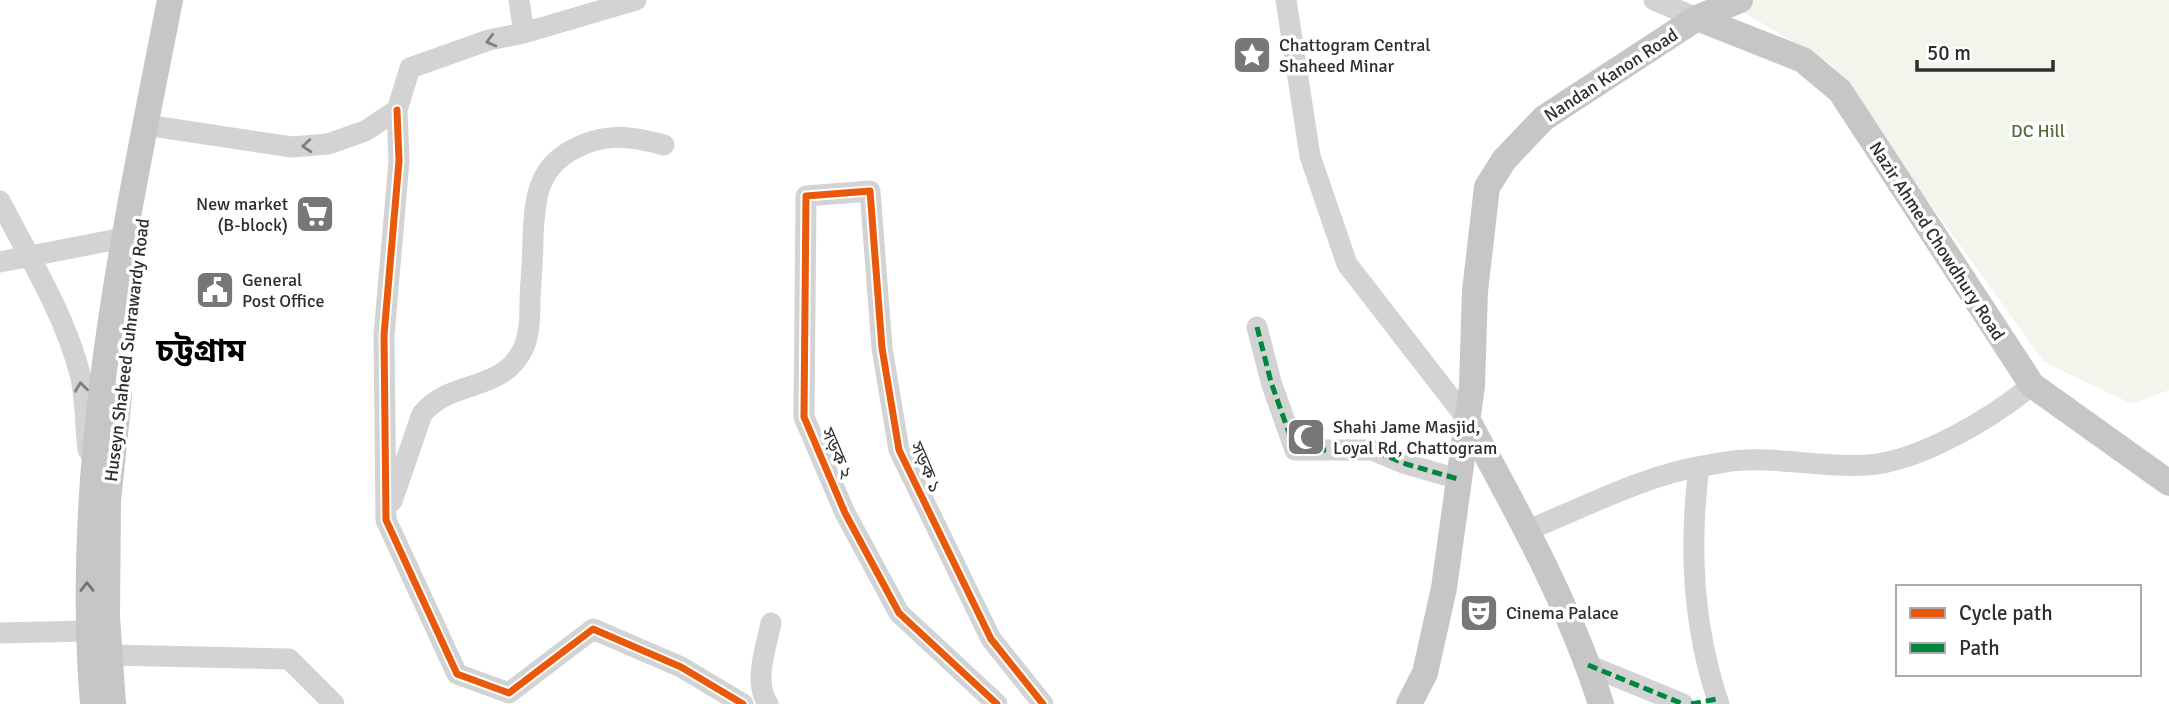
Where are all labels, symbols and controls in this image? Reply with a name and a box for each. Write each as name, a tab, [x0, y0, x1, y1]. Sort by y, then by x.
street label: Nandan Kanon Road	[1540, 24, 1682, 126]
scale bar	[1917, 28, 2054, 72]
one-way arrow	[485, 33, 497, 47]
place icon: Chattogram Central Shaheed Minar	[1231, 34, 1273, 76]
place label: Chattogram Central Shaheed Minar	[1279, 34, 1431, 77]
text: 50 m	[1927, 40, 1971, 66]
park label: DC Hill	[2011, 120, 2065, 142]
street label: Nazir Ahmed Chowdhury Road	[1864, 137, 2010, 345]
one-way arrow	[301, 138, 312, 153]
place label: New market (B-block)	[196, 193, 288, 236]
supermarket icon: New market (B-block)	[294, 193, 336, 235]
street label: Huseyn Shaheed Suhrawardy Road	[100, 217, 154, 483]
public building icon: General Post Office	[194, 269, 236, 311]
place label: General Post Office	[242, 269, 324, 312]
district label: চট্টগ্রাম	[155, 331, 247, 370]
one-way arrow	[74, 381, 89, 393]
mosque icon: Shahi Jame Masjid, Loyal Rd, Chattogram	[1285, 416, 1327, 458]
place label: Shahi Jame Masjid, Loyal Rd, Chattogram	[1333, 416, 1497, 459]
street label: সড়ক ২	[816, 423, 858, 482]
street label: সড়ক ১	[905, 437, 947, 496]
one-way arrow	[79, 581, 95, 592]
legend	[1896, 585, 2141, 676]
theatre icon: Cinema Palace	[1458, 592, 1500, 634]
text: Cycle path	[1959, 600, 2053, 626]
place label: Cinema Palace	[1506, 602, 1619, 624]
text: Path	[1959, 635, 2000, 661]

